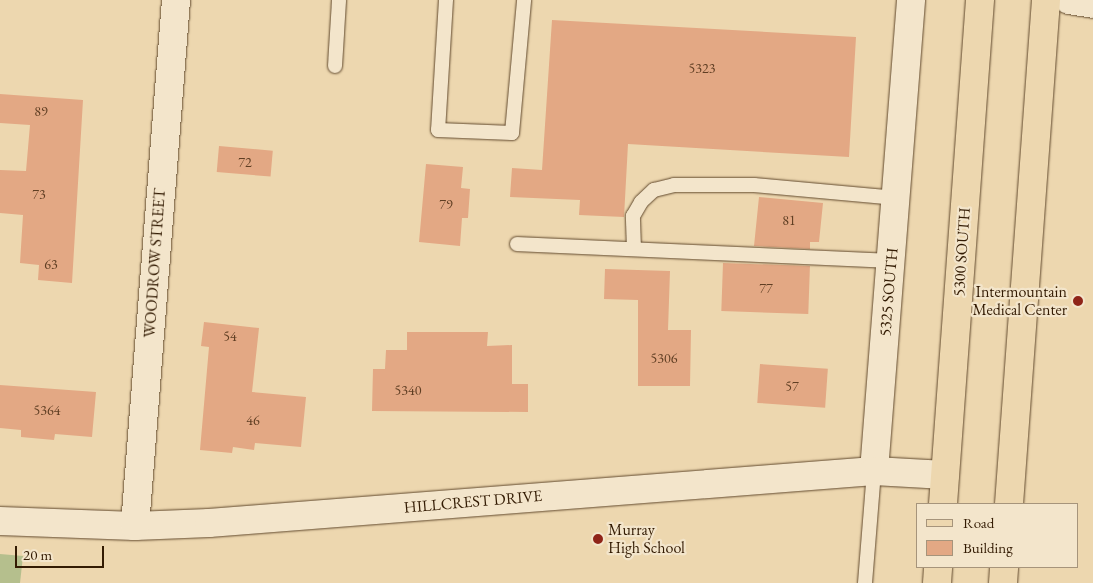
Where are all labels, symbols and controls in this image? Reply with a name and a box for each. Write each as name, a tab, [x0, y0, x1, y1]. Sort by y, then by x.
house number: 5323	[689, 60, 715, 76]
house number: 89	[34, 103, 48, 119]
house number: 72	[238, 154, 252, 170]
house number: 73	[32, 186, 46, 202]
street label: WOODROW STREET	[140, 188, 170, 338]
house number: 79	[439, 196, 453, 212]
street label: 5300 SOUTH	[949, 207, 975, 297]
house number: 81	[782, 212, 796, 228]
street label: 5325 SOUTH	[876, 247, 902, 337]
house number: 63	[44, 256, 58, 272]
house number: 77	[759, 280, 773, 296]
place label: Intermountain Medical Center	[972, 282, 1067, 320]
marker: Intermountain Medical Center	[1071, 294, 1085, 308]
house number: 54	[223, 328, 237, 344]
house number: 5306	[651, 350, 677, 366]
house number: 57	[785, 378, 799, 394]
house number: 5340	[395, 382, 421, 398]
house number: 5364	[34, 402, 60, 418]
house number: 46	[246, 412, 260, 428]
street label: HILLCREST DRIVE	[403, 486, 543, 518]
legend	[916, 503, 1078, 568]
text: Road	[963, 513, 994, 532]
place label: Murray High School	[608, 520, 685, 558]
marker: Murray High School	[592, 533, 604, 545]
scale bar	[18, 536, 106, 568]
text: Building	[963, 538, 1013, 557]
text: 20 m	[23, 545, 52, 564]

